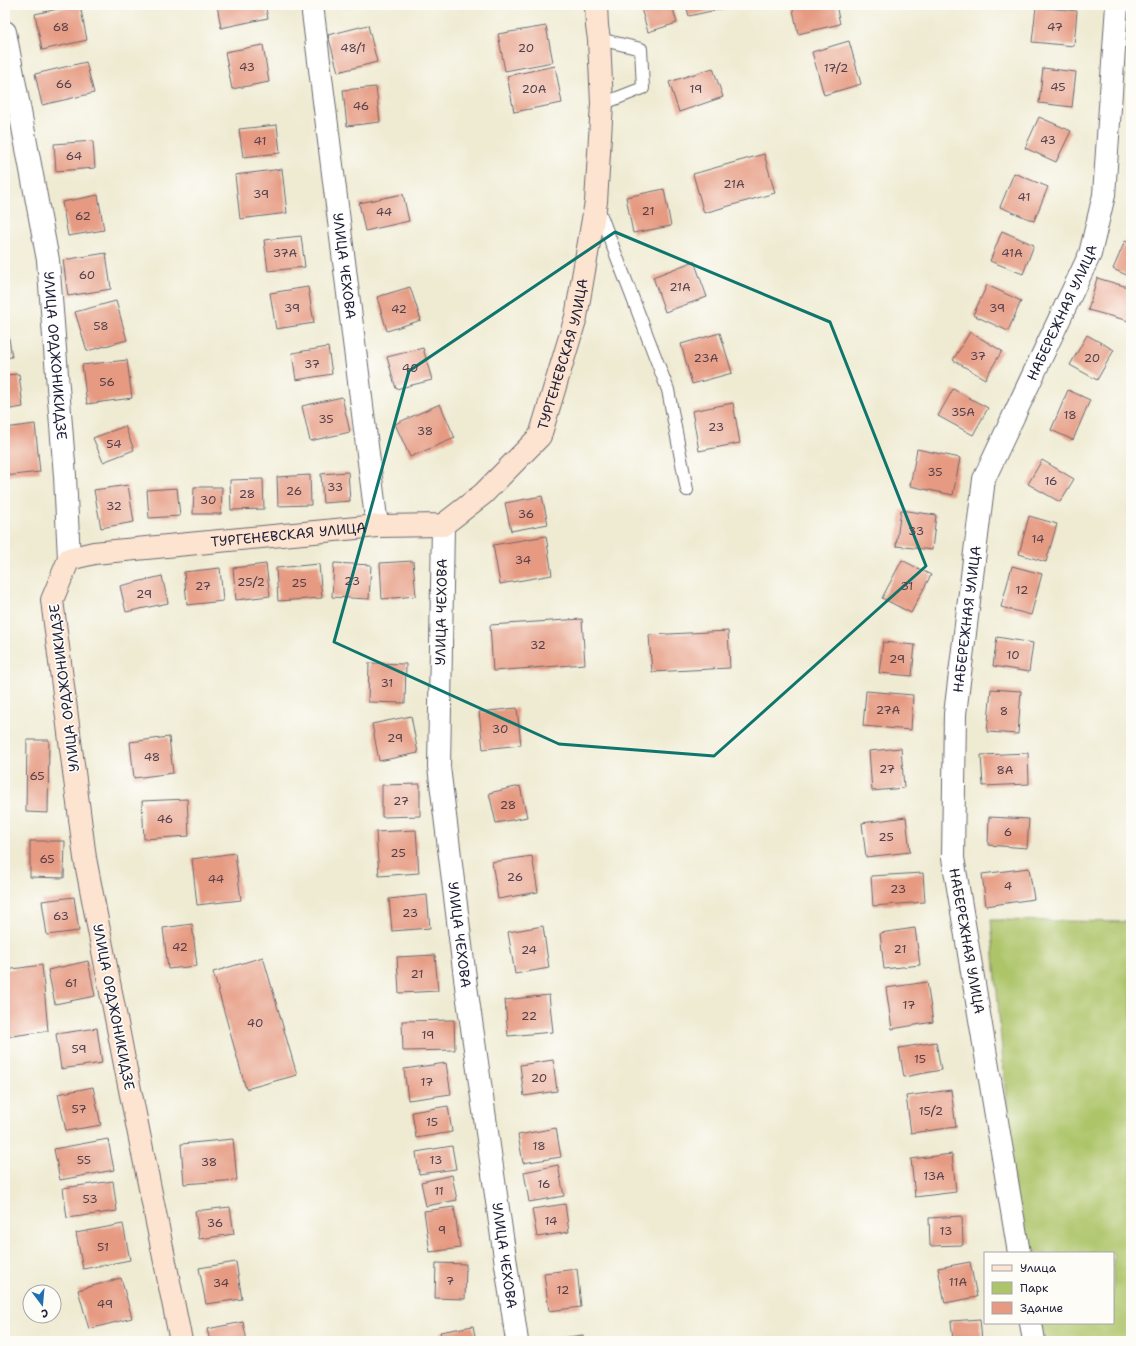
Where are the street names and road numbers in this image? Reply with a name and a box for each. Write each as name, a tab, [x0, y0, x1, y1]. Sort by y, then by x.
street label: УЛИЦА ЧЕХОВА	[329, 212, 360, 320]
street label: НАБЕРЕЖНАЯ УЛИЦА	[1023, 243, 1101, 384]
street label: УЛИЦА ОРДЖОНИКИДЗЕ	[40, 271, 71, 441]
street label: ТУРГЕНЕВСКАЯ УЛИЦА	[533, 277, 592, 432]
street label: ТУРГЕНЕВСКАЯ УЛИЦА	[210, 518, 367, 551]
street label: НАБЕРЕЖНАЯ УЛИЦА	[949, 545, 985, 694]
street label: УЛИЦА ЧЕХОВА	[431, 558, 451, 666]
street label: УЛИЦА ОРДЖОНИКИДЗЕ	[45, 603, 83, 773]
street label: НАБЕРЕЖНАЯ УЛИЦА	[945, 867, 989, 1015]
street label: УЛИЦА ЧЕХОВА	[444, 881, 475, 989]
street label: УЛИЦА ОРДЖОНИКИДЗЕ	[89, 922, 139, 1092]
street label: УЛИЦА ЧЕХОВА	[488, 1201, 521, 1310]

